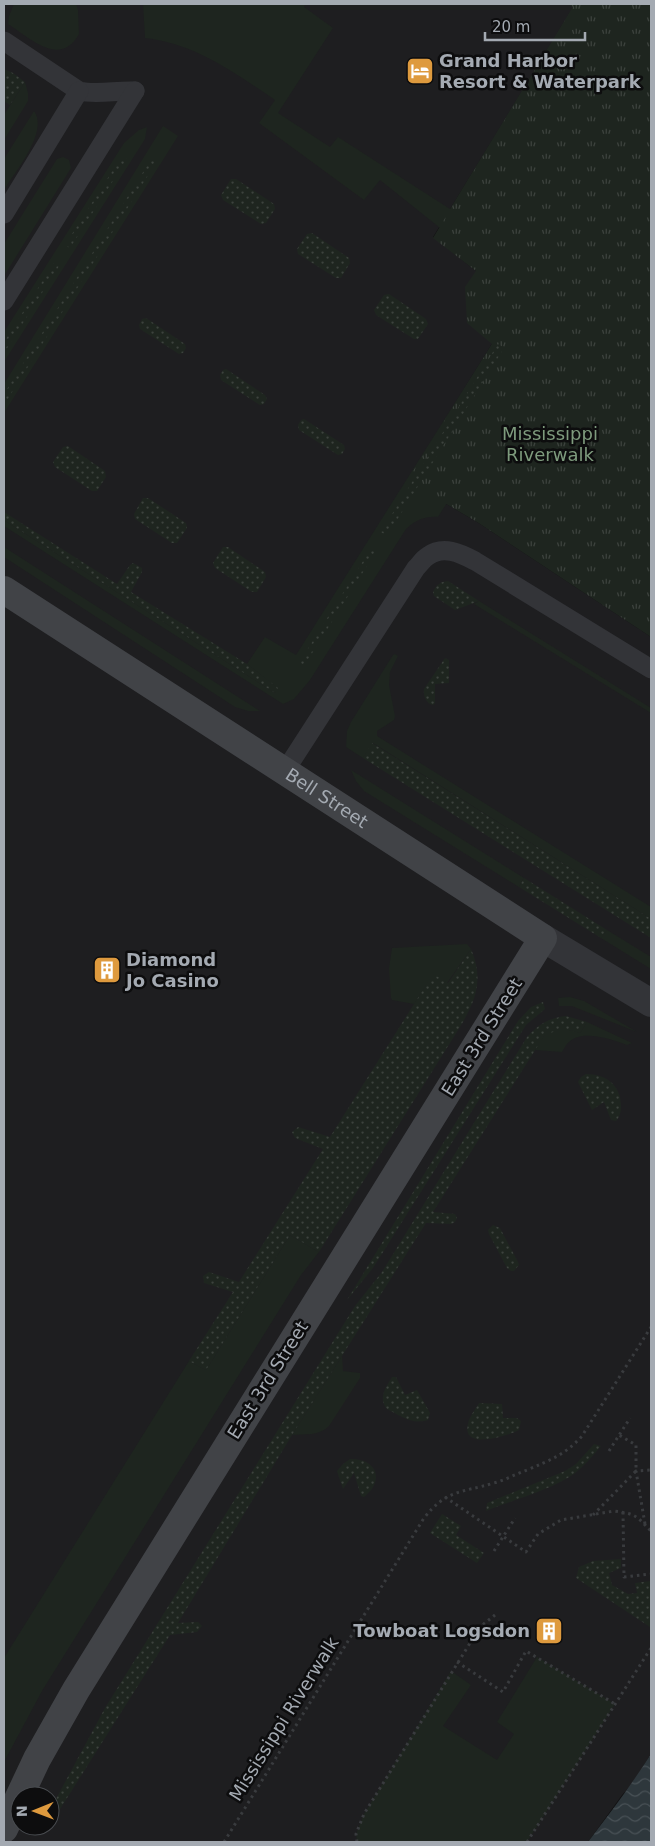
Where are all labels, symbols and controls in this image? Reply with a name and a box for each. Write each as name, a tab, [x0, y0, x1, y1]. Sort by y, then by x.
scale bar	[485, 10, 585, 42]
text: 20 m	[492, 18, 530, 36]
place label: Grand Harbor Resort & Waterpark	[439, 50, 642, 92]
hotel icon: Grand Harbor Resort & Waterpark	[405, 56, 435, 86]
park label: Mississippi Riverwalk	[502, 423, 598, 465]
street label: Bell Street	[282, 764, 372, 832]
place label: Diamond Jo Casino	[124, 949, 219, 991]
building icon: Diamond Jo Casino	[92, 955, 122, 985]
street label: East 3rd Street	[437, 974, 526, 1100]
street label: East 3rd Street	[223, 1317, 312, 1443]
building icon: Towboat Logsdon	[534, 1616, 564, 1646]
place label: Towboat Logsdon	[353, 1620, 530, 1641]
street label: Mississippi Riverwalk	[224, 1632, 343, 1805]
north arrow	[10, 1786, 60, 1836]
text: N	[14, 1805, 30, 1817]

